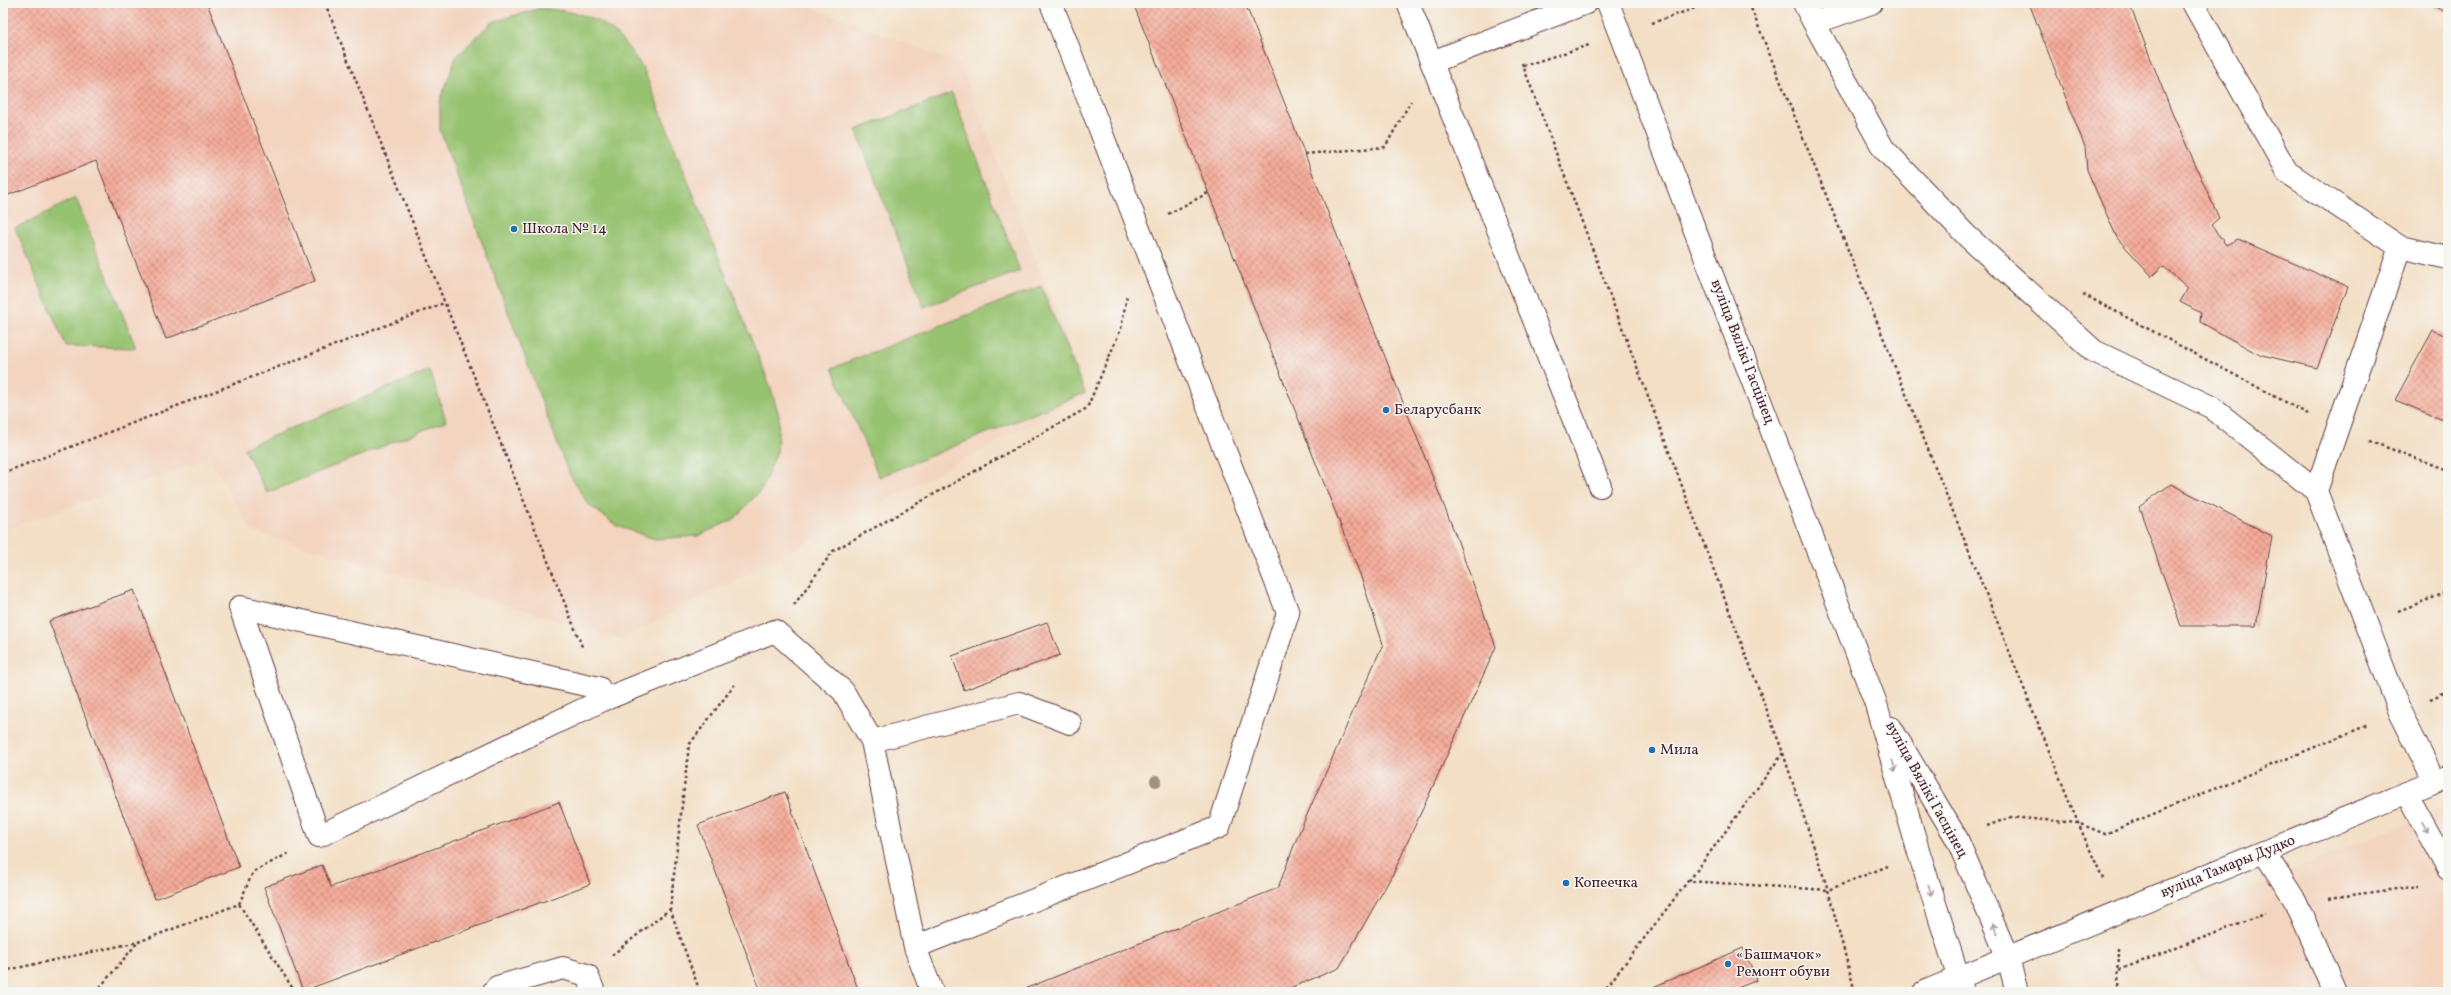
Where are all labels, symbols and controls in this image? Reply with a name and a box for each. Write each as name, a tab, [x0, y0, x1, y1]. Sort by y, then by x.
place label: Школа № 14	[522, 219, 607, 240]
marker: Школа № 14	[509, 224, 519, 234]
street label: вуліца Вялікі Гасцінец	[1705, 277, 1780, 428]
place label: Беларусбанк	[1394, 400, 1481, 421]
marker: Беларусбанк	[1381, 405, 1391, 415]
street label: вуліца Вялікі Гасцінец	[1880, 718, 1973, 863]
place label: Мила	[1660, 740, 1699, 761]
marker: Мила	[1647, 745, 1657, 755]
one-way arrow	[1891, 759, 1898, 772]
one-way arrow	[2421, 821, 2429, 833]
street label: вуліца Тамары Дудко	[2157, 830, 2299, 904]
place label: Копеечка	[1574, 873, 1638, 894]
marker: Копеечка	[1561, 878, 1571, 888]
one-way arrow	[1927, 884, 1934, 897]
one-way arrow	[1991, 923, 1998, 935]
place label: «Башмачок» Ремонт обуви	[1736, 945, 1830, 983]
marker: «Башмачок» Ремонт обуви	[1723, 959, 1733, 969]

